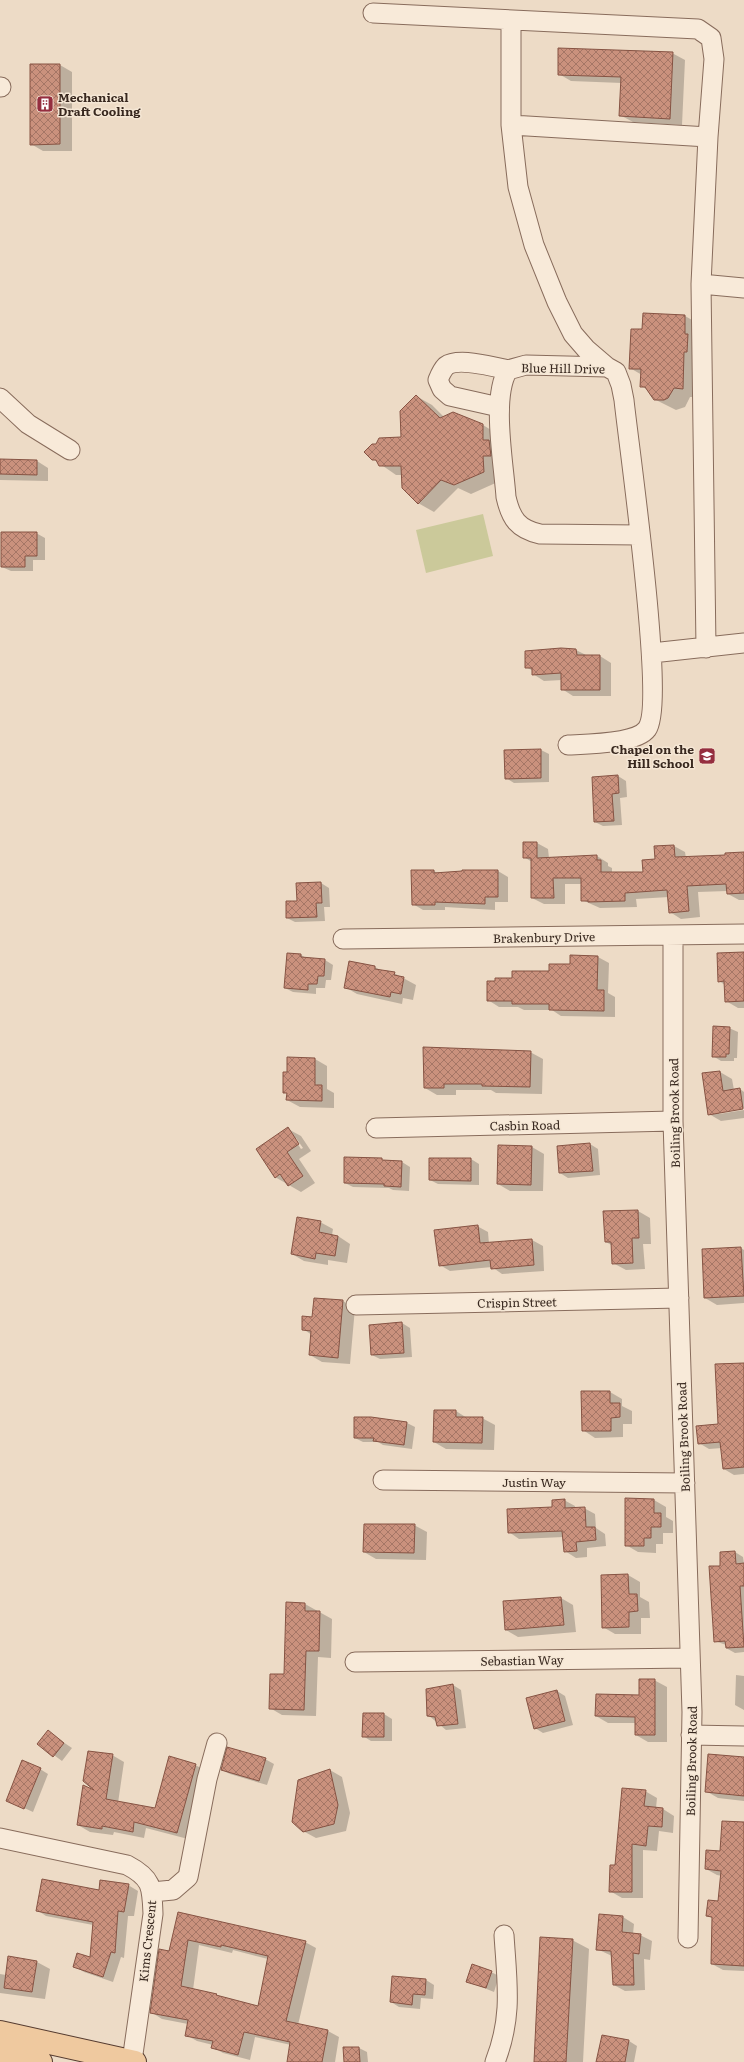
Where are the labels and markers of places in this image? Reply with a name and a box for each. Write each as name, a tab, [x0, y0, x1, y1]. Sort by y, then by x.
place label: Mechanical Draft Cooling	[58, 88, 141, 120]
building icon: Mechanical Draft Cooling	[35, 94, 55, 114]
place label: Chapel on the Hill School	[611, 740, 695, 772]
school or university icon: Chapel on the Hill School	[697, 746, 717, 766]

